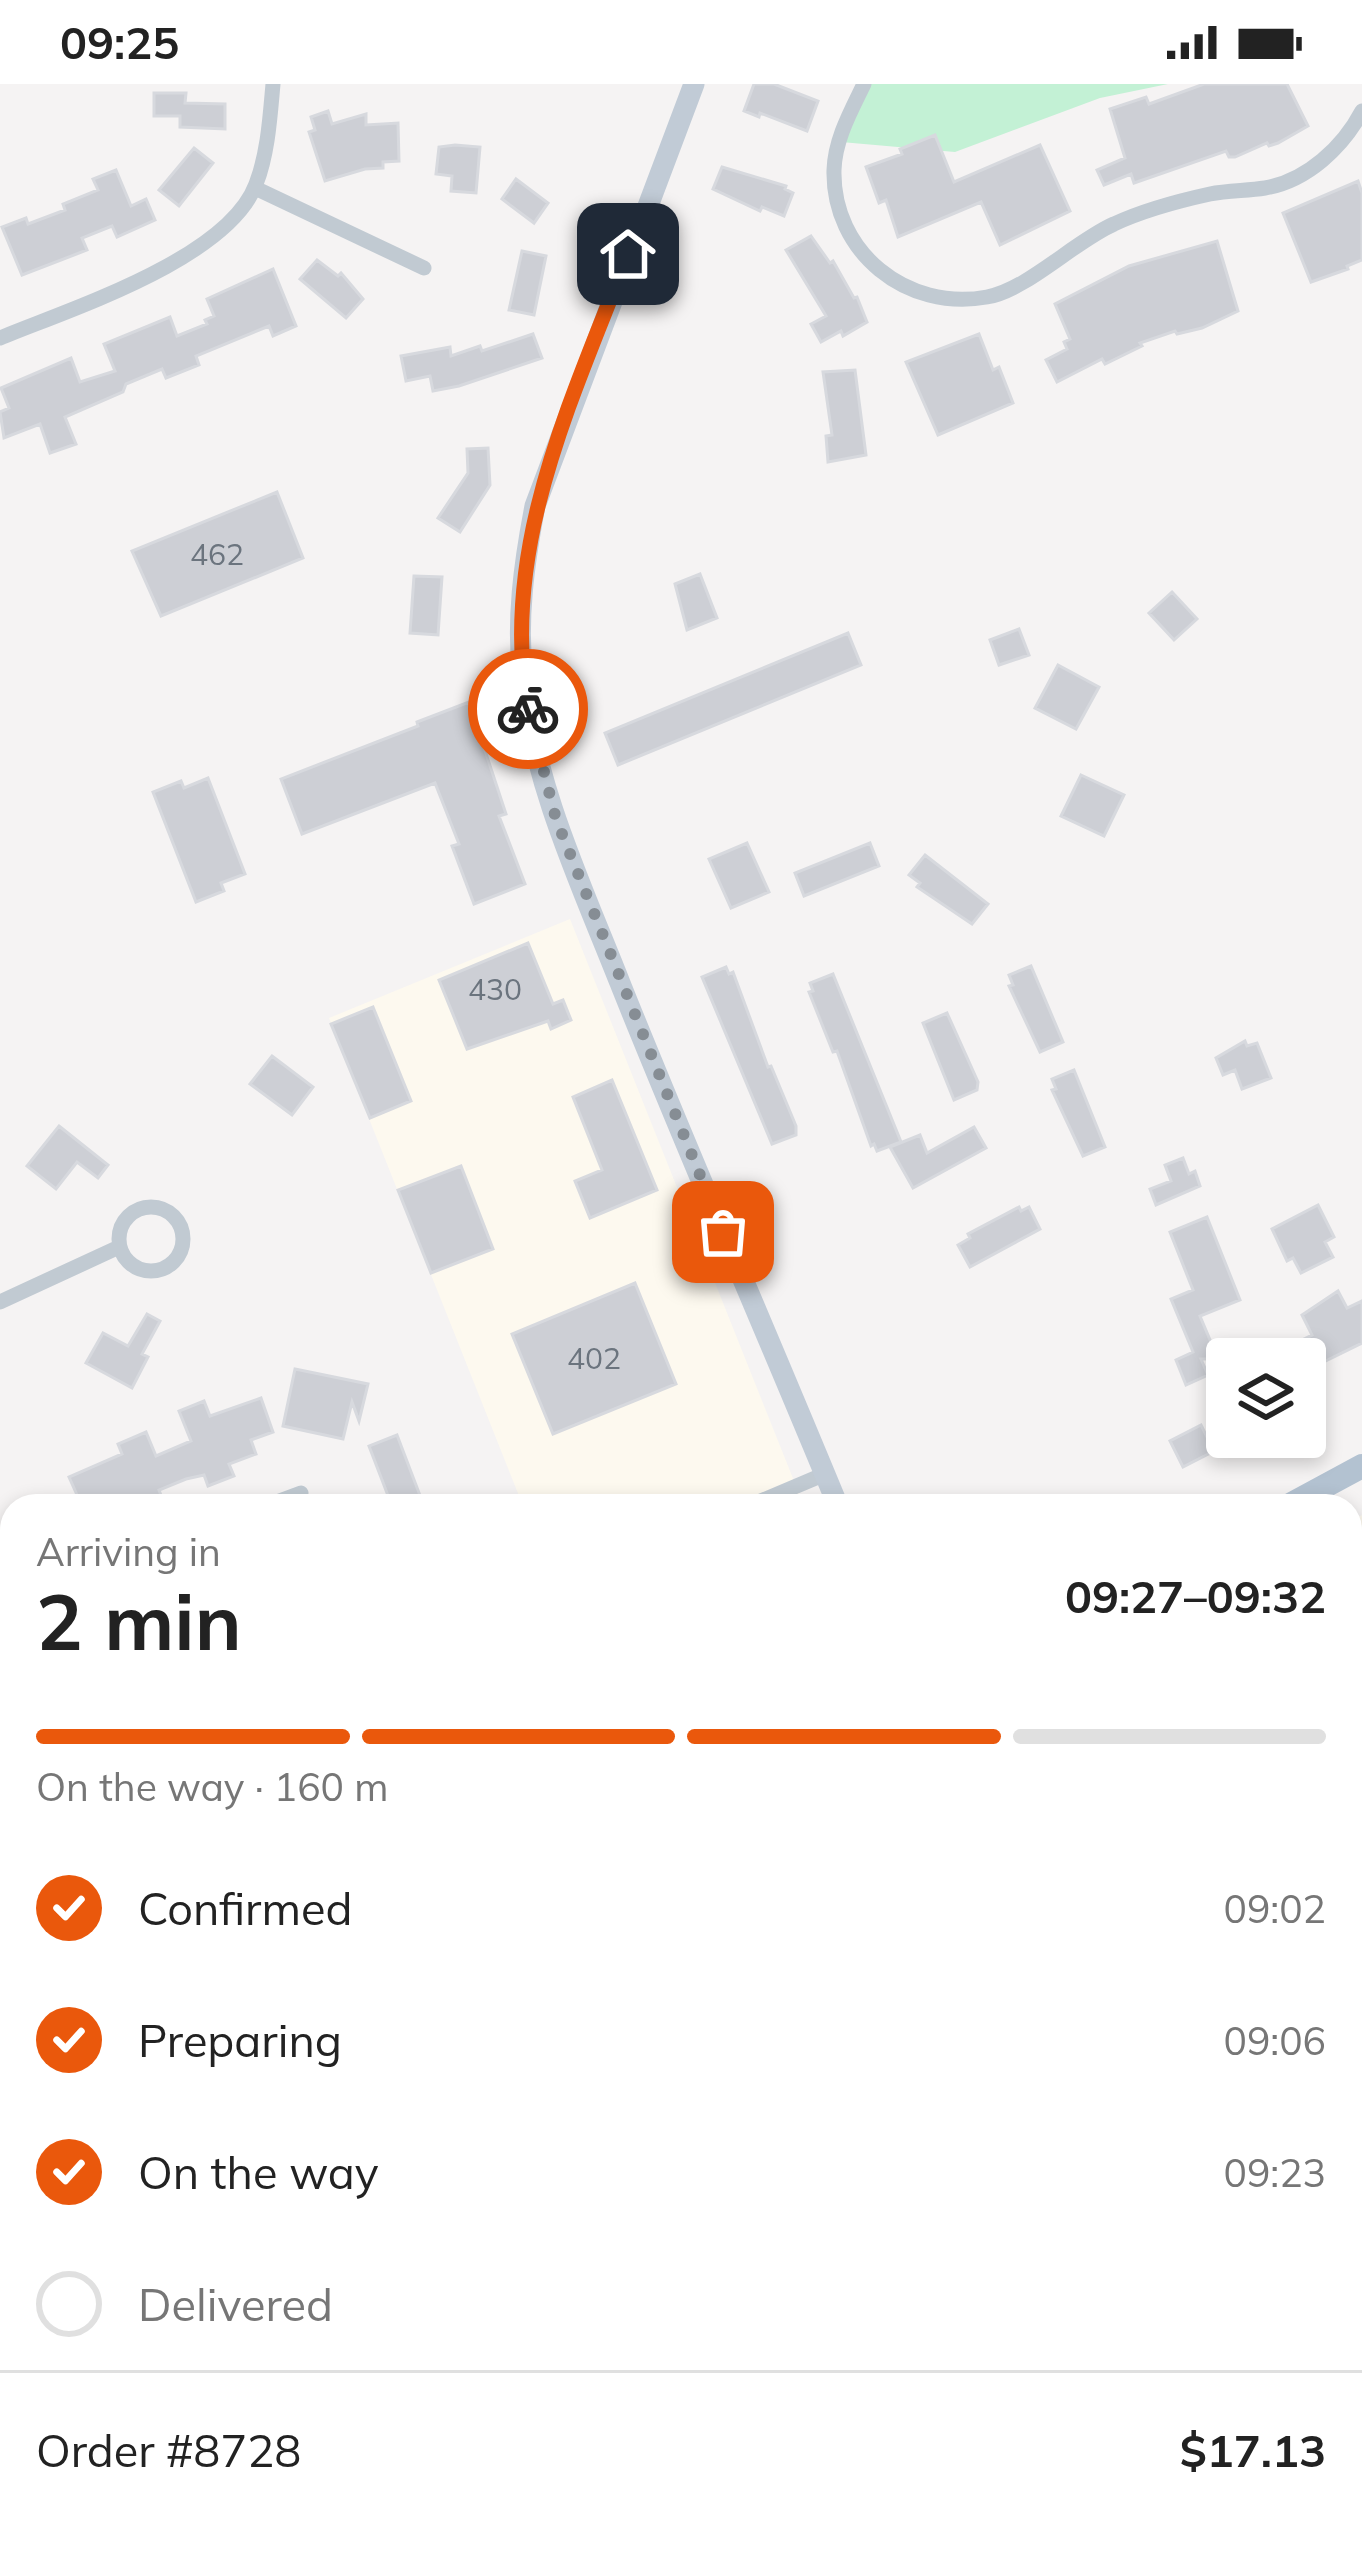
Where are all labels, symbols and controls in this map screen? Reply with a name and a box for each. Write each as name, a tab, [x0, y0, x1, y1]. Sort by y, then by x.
text: 09:25	[60, 14, 179, 70]
pin	[577, 203, 679, 305]
icon: home	[595, 221, 661, 287]
house number: 462	[190, 535, 244, 573]
courier	[468, 649, 588, 769]
icon: bike	[495, 676, 561, 742]
house number: 430	[468, 970, 522, 1008]
pin	[672, 1181, 774, 1283]
icon: bag	[690, 1199, 756, 1265]
map controls	[1206, 1338, 1326, 1458]
button: layers	[1206, 1338, 1326, 1458]
house number: 402	[567, 1339, 621, 1377]
text: Arriving in	[36, 1527, 221, 1576]
text: 09:27–09:32	[1065, 1568, 1326, 1624]
text: 2 min	[36, 1572, 242, 1670]
text: On the way · 160 m	[36, 1762, 388, 1811]
icon: check	[36, 1875, 102, 1941]
text: Confirmed	[138, 1880, 352, 1936]
text: 09:02	[1224, 1884, 1326, 1933]
icon: check	[36, 2007, 102, 2073]
text: Preparing	[138, 2012, 342, 2068]
text: 09:06	[1224, 2016, 1326, 2065]
icon: check	[36, 2139, 102, 2205]
text: On the way	[138, 2144, 379, 2200]
text: 09:23	[1224, 2148, 1326, 2197]
text: Delivered	[138, 2276, 333, 2332]
text: Order #8728	[36, 2422, 301, 2478]
text: $17.13	[1180, 2422, 1326, 2478]

